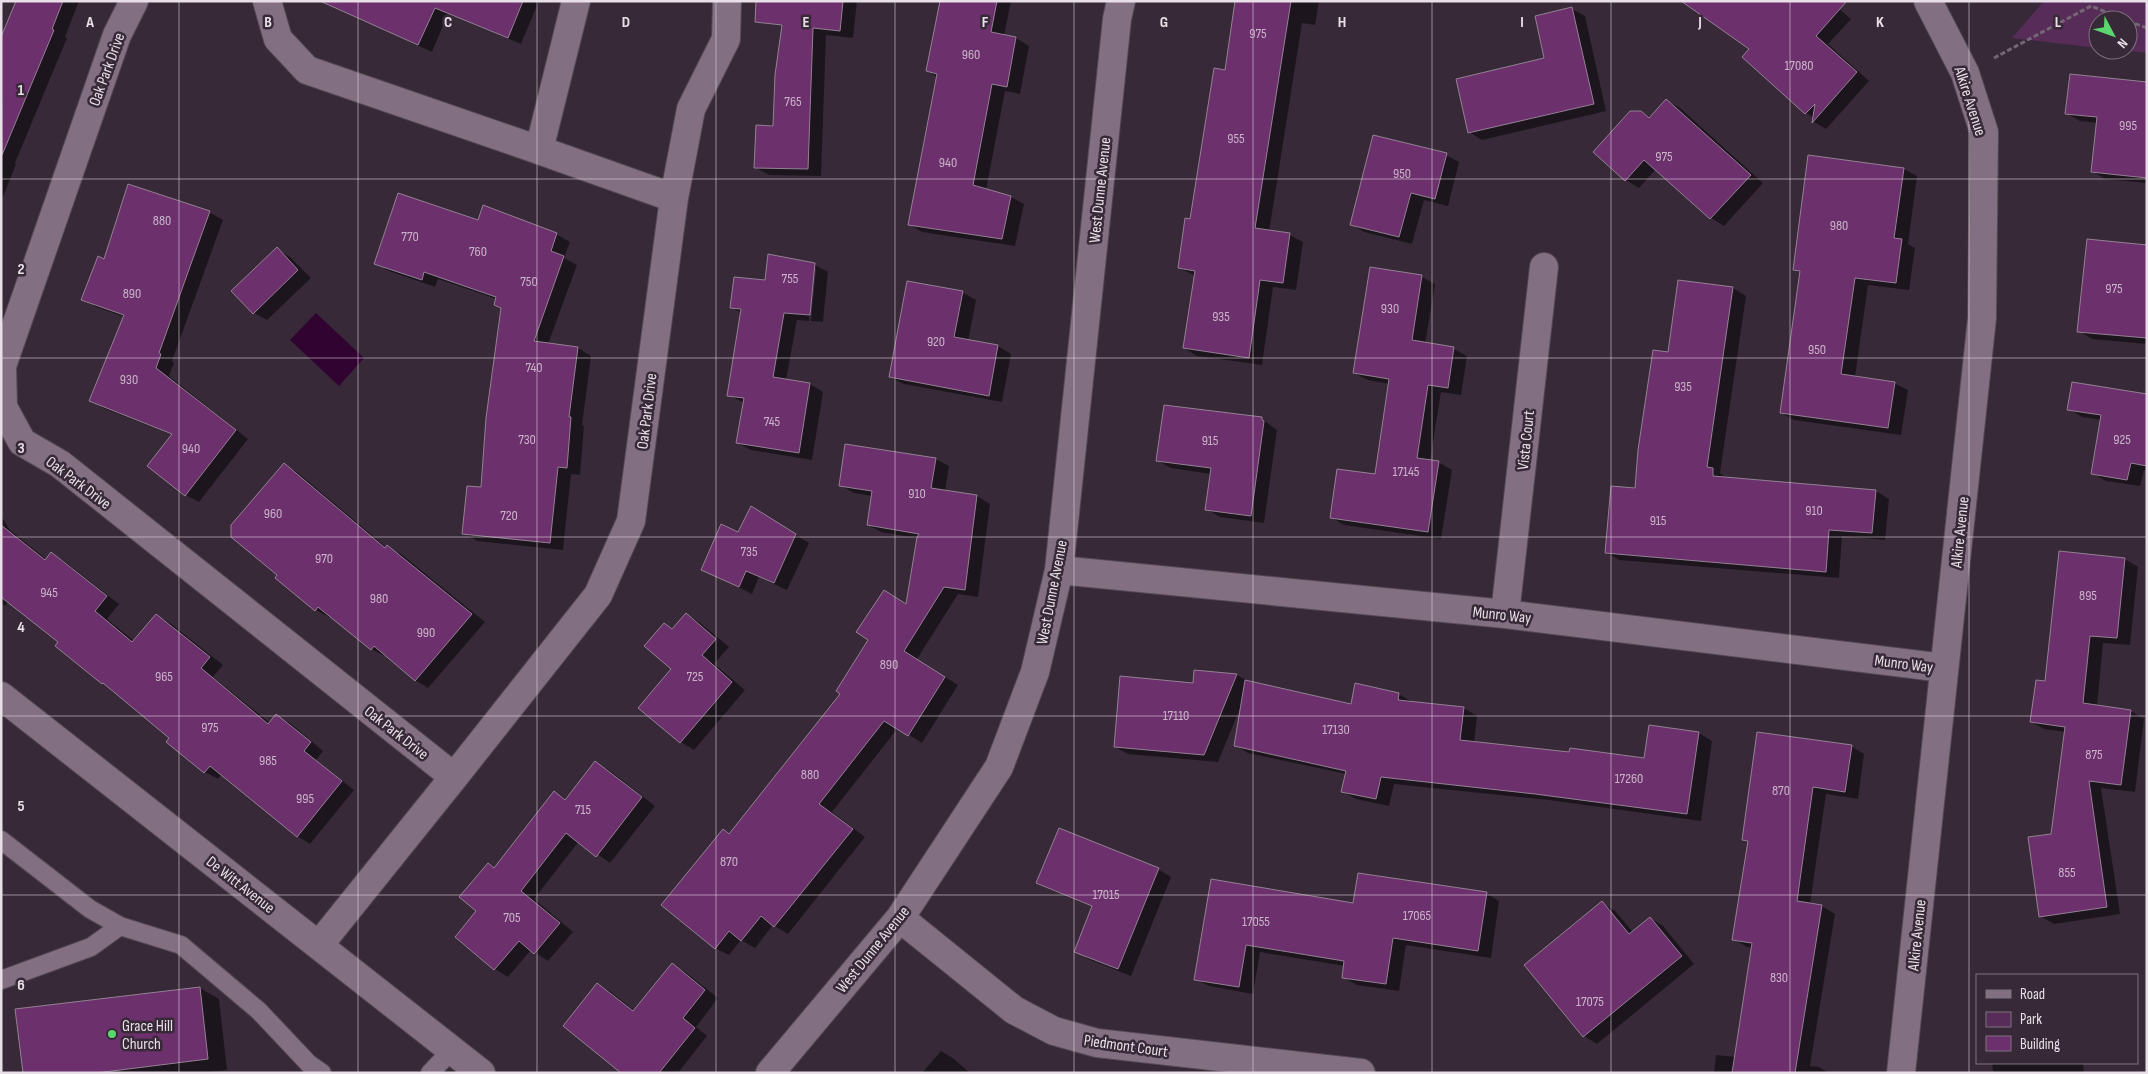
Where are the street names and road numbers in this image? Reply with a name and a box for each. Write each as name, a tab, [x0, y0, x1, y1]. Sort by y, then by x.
street label: Oak Park Drive	[85, 30, 129, 109]
street label: Alkire Avenue	[1949, 64, 1990, 138]
street label: West Dunne Avenue	[1085, 136, 1115, 244]
street label: Oak Park Drive	[633, 372, 662, 450]
street label: Vista Court	[1514, 409, 1539, 471]
street label: Oak Park Drive	[42, 453, 114, 514]
street label: Alkire Avenue	[1947, 496, 1974, 570]
street label: West Dunne Avenue	[1033, 538, 1072, 646]
street label: Munro Way	[1472, 603, 1532, 628]
street label: Munro Way	[1873, 651, 1934, 677]
street label: Oak Park Drive	[360, 702, 432, 764]
street label: De Witt Avenue	[202, 853, 278, 918]
street label: Alkire Avenue	[1904, 899, 1931, 973]
street label: West Dunne Avenue	[832, 903, 914, 997]
street label: Piedmont Court	[1083, 1031, 1169, 1062]

